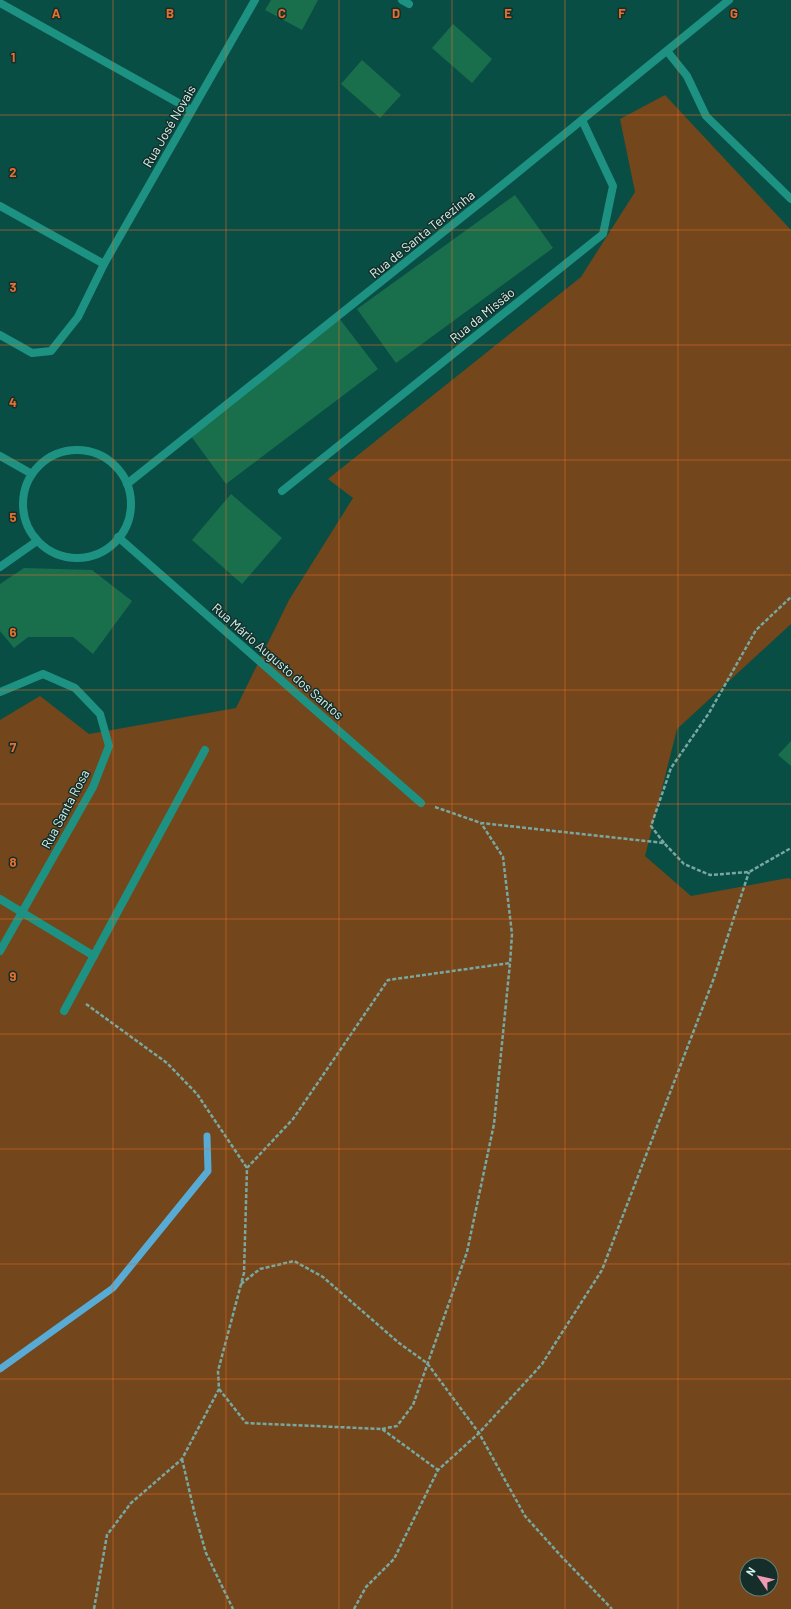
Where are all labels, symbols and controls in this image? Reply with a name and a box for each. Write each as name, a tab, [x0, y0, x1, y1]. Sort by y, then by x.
text: A	[52, 5, 61, 21]
text: B	[166, 5, 174, 21]
text: C	[278, 5, 286, 21]
text: D	[392, 5, 400, 21]
text: E	[504, 5, 512, 21]
text: F	[618, 5, 626, 21]
text: G	[730, 5, 738, 21]
text: 1	[11, 49, 15, 65]
street label: Rua José Novais	[139, 82, 199, 170]
text: 2	[9, 164, 17, 180]
street label: Rua de Santa Terezinha	[366, 187, 478, 281]
text: 3	[9, 279, 17, 295]
street label: Rua da Missão	[446, 284, 518, 346]
text: 4	[9, 394, 17, 410]
text: 5	[9, 509, 17, 525]
street label: Rua Mário Augusto dos Santos	[209, 599, 347, 723]
text: 6	[10, 624, 17, 640]
text: 7	[10, 739, 17, 755]
street label: Rua Santa Rosa	[37, 767, 93, 851]
text: 8	[9, 854, 17, 870]
text: 9	[10, 968, 17, 984]
north arrow	[739, 1557, 779, 1597]
text: N	[743, 1564, 758, 1578]

